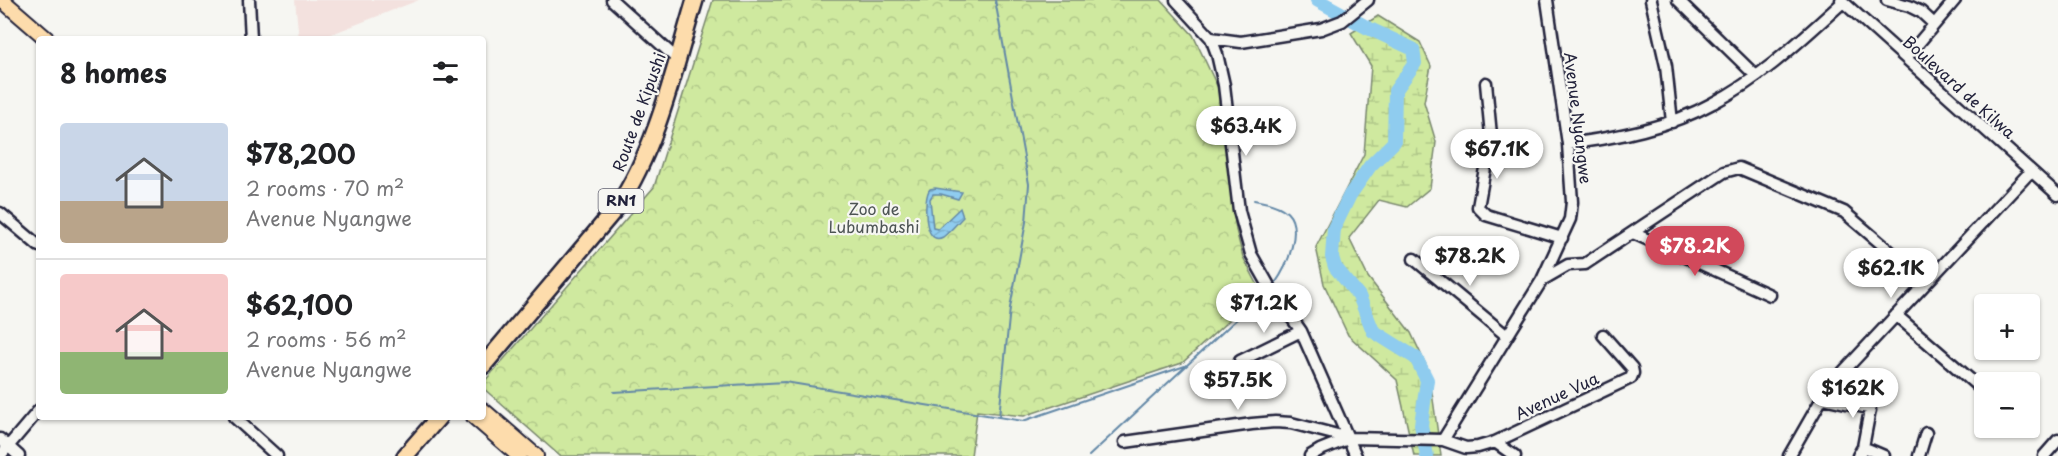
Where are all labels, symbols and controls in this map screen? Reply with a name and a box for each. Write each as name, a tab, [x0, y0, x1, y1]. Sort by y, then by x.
street label: Boulevard de Kilwa	[1898, 29, 2021, 143]
street label: Route de Kipushi	[605, 49, 671, 175]
street label: Avenue Nyangwe	[1559, 51, 1599, 185]
text: 8 homes	[60, 53, 167, 92]
icon: filters	[429, 56, 462, 89]
pin: $63.4K	[1197, 106, 1295, 157]
text: $63.4K	[1210, 110, 1282, 140]
pin: $67.1K	[1448, 129, 1546, 180]
text: $67.1K	[1464, 133, 1530, 163]
text: $78,200	[246, 134, 356, 173]
icon: home	[108, 147, 180, 219]
text: 2 rooms · 70 m²	[246, 173, 404, 203]
road number: RN1	[598, 189, 644, 213]
park label: Zoo de Lubumbashi	[829, 196, 919, 238]
text: Avenue Nyangwe	[246, 203, 412, 233]
pin: $78.2K	[1646, 226, 1744, 277]
text: $78.2K	[1659, 230, 1731, 260]
pin: $78.2K	[1421, 236, 1519, 287]
text: $78.2K	[1434, 240, 1506, 270]
pin: $62.1K	[1842, 248, 1940, 299]
text: $62.1K	[1857, 252, 1925, 282]
pin: $71.2K	[1215, 283, 1313, 334]
text: $62,100	[246, 285, 353, 324]
text: $71.2K	[1230, 287, 1298, 317]
map controls	[1974, 294, 2040, 438]
button: +	[1974, 294, 2040, 360]
icon: home	[108, 298, 180, 370]
text: 2 rooms · 56 m²	[246, 324, 407, 354]
text: Avenue Nyangwe	[246, 354, 412, 384]
pin: $57.5K	[1189, 360, 1287, 411]
text: $57.5K	[1203, 364, 1273, 394]
street label: Avenue Vua	[1511, 365, 1602, 425]
pin: $162K	[1811, 368, 1895, 419]
text: $162K	[1821, 372, 1885, 402]
button: −	[1974, 372, 2040, 438]

